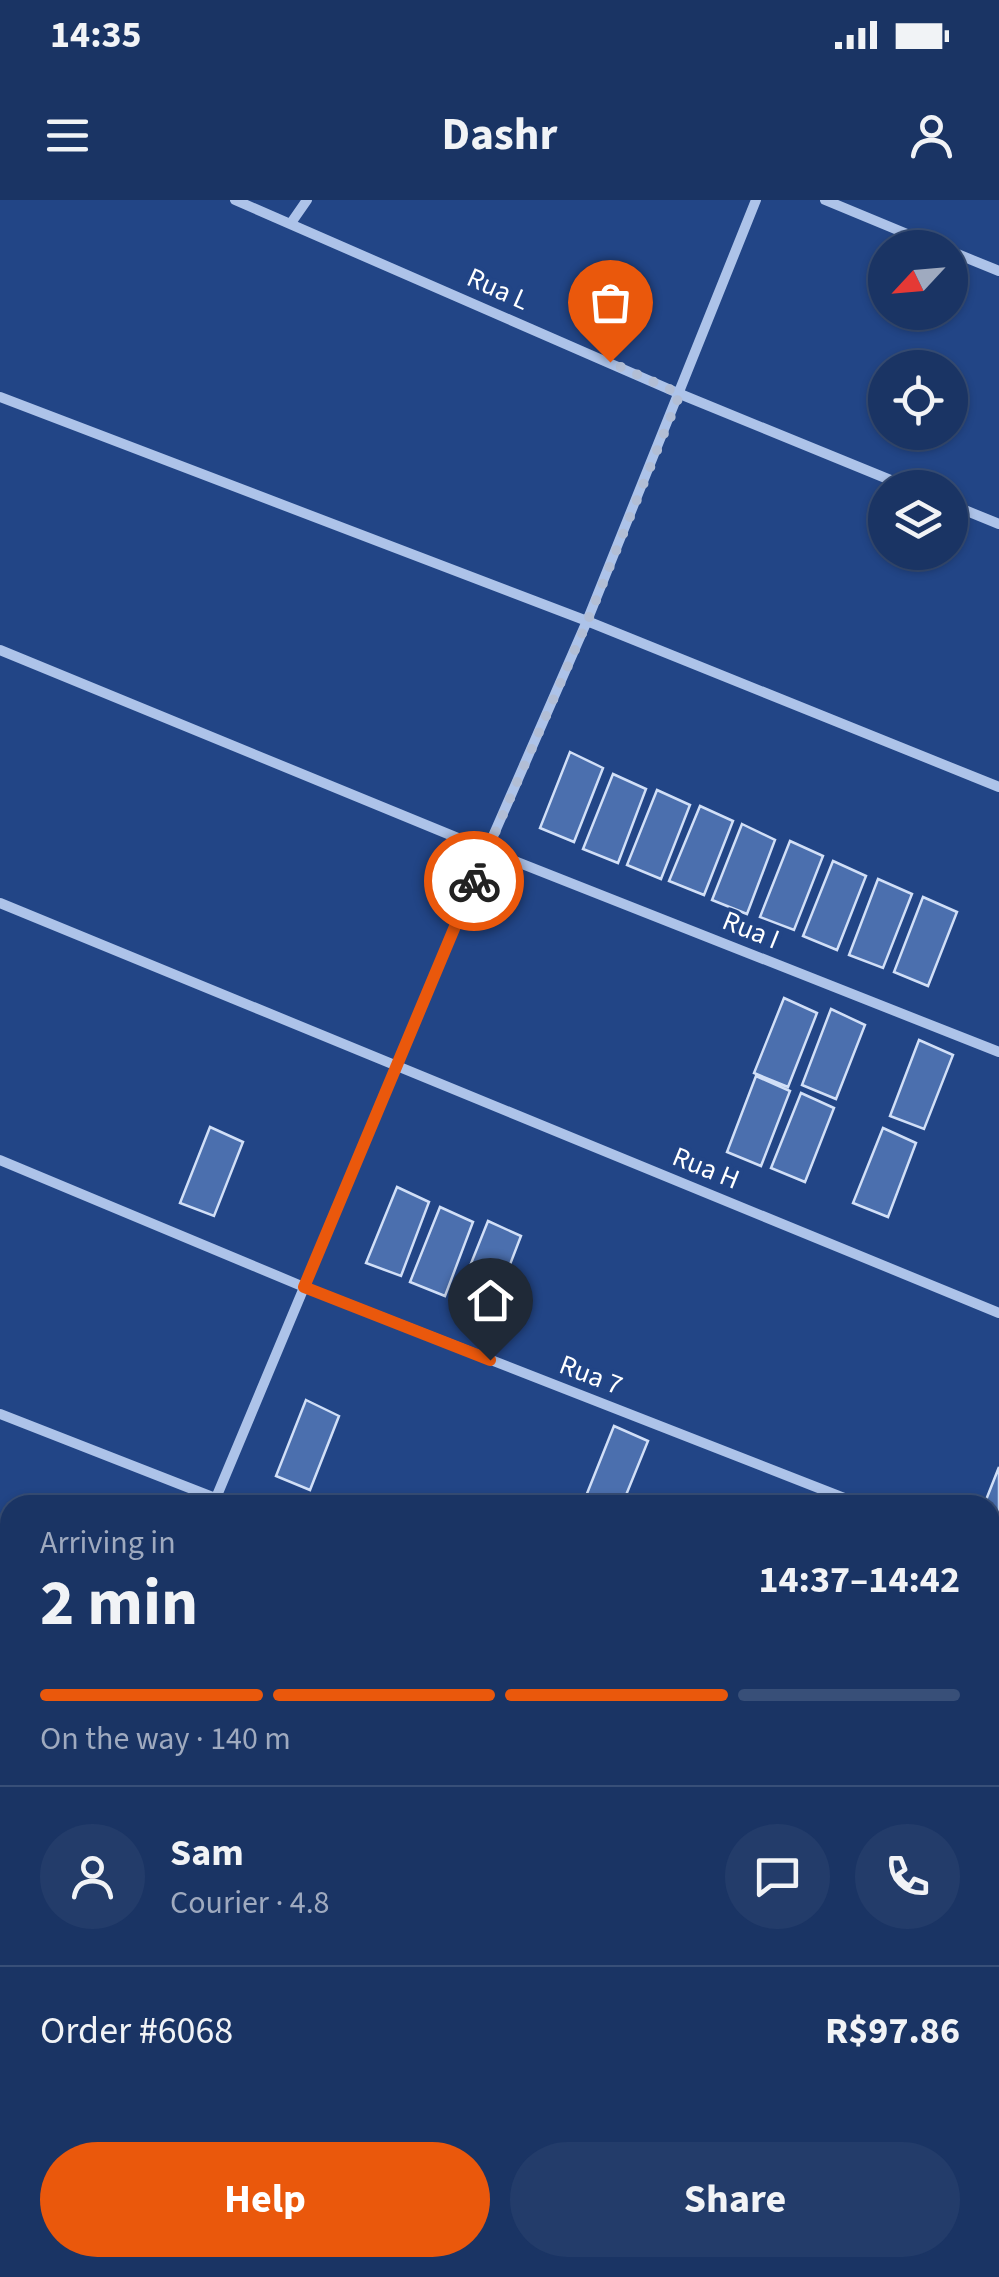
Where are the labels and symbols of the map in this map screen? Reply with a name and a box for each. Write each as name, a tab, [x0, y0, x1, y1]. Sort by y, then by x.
north arrow	[868, 230, 968, 330]
street label: Rua L	[460, 258, 536, 320]
pin	[568, 260, 653, 363]
courier	[424, 831, 524, 931]
street label: Rua I	[717, 901, 785, 959]
street label: Rua H	[666, 1137, 746, 1199]
pin	[448, 1258, 533, 1361]
street label: Rua 7	[554, 1345, 628, 1405]

